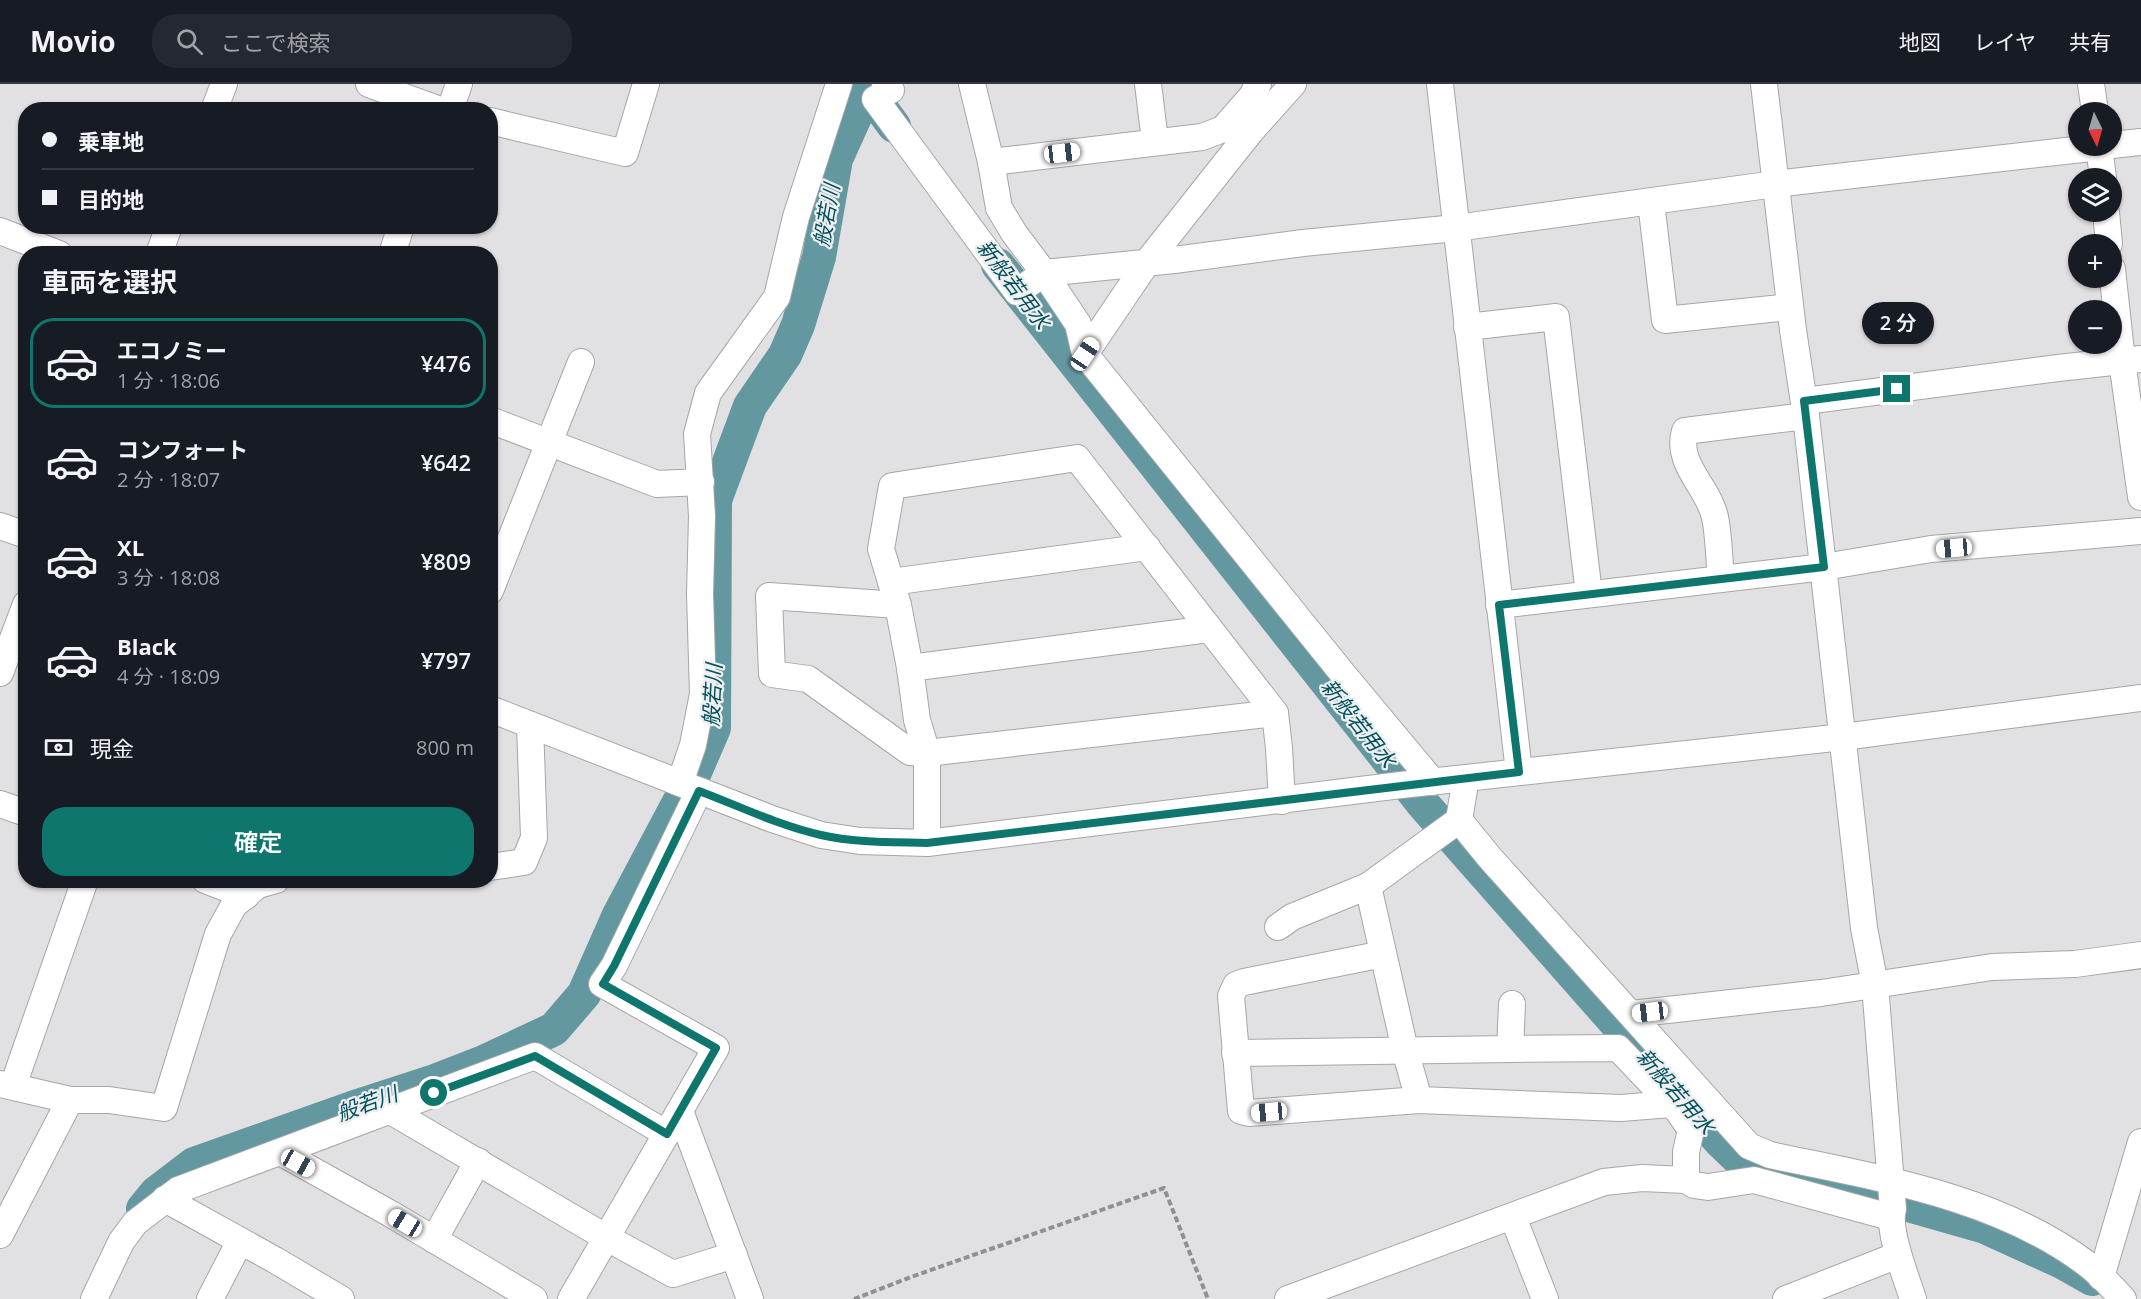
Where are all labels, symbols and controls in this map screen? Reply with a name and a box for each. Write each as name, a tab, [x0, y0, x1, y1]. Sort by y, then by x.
search box	[152, 14, 572, 68]
text: Movio	[30, 22, 116, 60]
icon: search	[173, 25, 206, 58]
text: ここで検索	[221, 27, 331, 57]
text: 地図	[1899, 28, 1941, 56]
text: レイヤ	[1974, 28, 2036, 56]
text: 共有	[2069, 28, 2111, 56]
north arrow	[2068, 102, 2122, 156]
map controls	[2068, 102, 2122, 354]
text: 乗車地	[78, 126, 144, 156]
car	[1043, 142, 1081, 164]
button: layers	[2068, 168, 2122, 222]
water label: 般若川	[807, 180, 846, 248]
text: 目的地	[78, 184, 144, 214]
water label: 新般若用水	[971, 234, 1058, 336]
button: +	[2068, 234, 2122, 288]
text: 車両を選択	[42, 263, 177, 300]
button: −	[2068, 300, 2122, 354]
callout: 2 分	[1861, 302, 1933, 344]
text: 2 分	[1880, 309, 1916, 336]
car	[1067, 334, 1103, 374]
text: エコノミー	[117, 335, 227, 365]
icon: car	[45, 336, 99, 390]
text: ¥476	[421, 348, 471, 378]
text: 1 分 · 18:06	[117, 367, 220, 394]
route end	[1883, 375, 1910, 402]
text: コンフォート	[117, 434, 248, 464]
icon: car	[45, 435, 99, 489]
text: ¥642	[421, 447, 471, 477]
text: 2 分 · 18:07	[117, 466, 220, 493]
text: XL	[117, 532, 144, 562]
icon: car	[45, 534, 99, 588]
car	[1935, 537, 1973, 559]
text: ¥809	[421, 546, 471, 576]
text: 3 分 · 18:08	[117, 564, 220, 591]
text: Black	[117, 631, 177, 661]
icon: car	[45, 633, 99, 687]
text: ¥797	[421, 645, 471, 675]
water label: 般若川	[696, 661, 728, 727]
text: 4 分 · 18:09	[117, 663, 220, 690]
water label: 新般若用水	[1316, 673, 1404, 775]
icon: cash	[42, 731, 75, 764]
text: 現金	[90, 733, 134, 763]
text: 800 m	[416, 734, 474, 761]
button: 確定	[42, 807, 474, 876]
car	[1631, 1001, 1669, 1023]
water label: 新般若用水	[1631, 1042, 1722, 1141]
water label: 般若川	[333, 1078, 403, 1127]
route start	[420, 1079, 447, 1106]
car	[1250, 1101, 1288, 1123]
car	[278, 1146, 318, 1180]
car	[385, 1206, 425, 1240]

